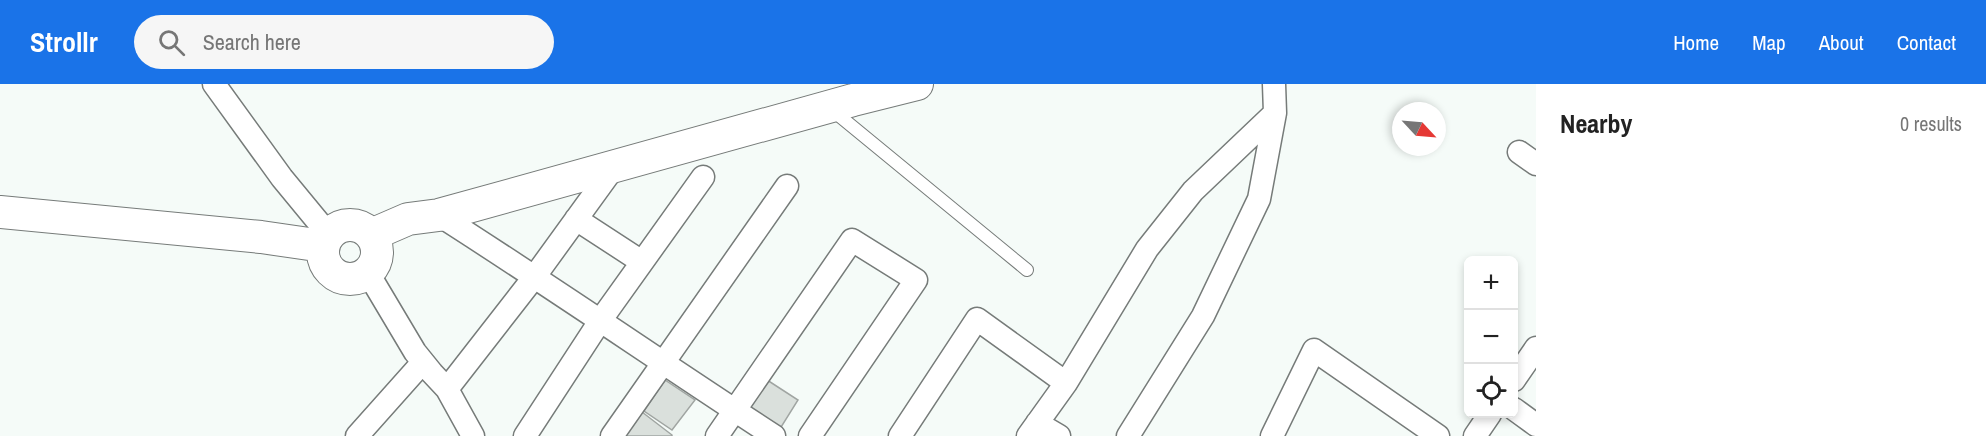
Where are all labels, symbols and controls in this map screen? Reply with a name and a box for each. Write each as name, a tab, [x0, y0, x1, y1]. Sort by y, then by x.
search box	[134, 15, 554, 69]
text: Strollr	[30, 23, 98, 61]
icon: search	[155, 26, 188, 59]
text: Search here	[203, 27, 301, 57]
text: Home	[1673, 28, 1719, 57]
text: Map	[1752, 28, 1786, 57]
text: About	[1819, 28, 1864, 57]
text: Contact	[1897, 28, 1956, 57]
north arrow	[1392, 102, 1446, 156]
text: Nearby	[1560, 106, 1632, 141]
text: 0 results	[1900, 110, 1962, 137]
map controls	[1464, 256, 1518, 418]
button: +	[1464, 256, 1518, 310]
button: −	[1464, 310, 1518, 364]
button: locate	[1464, 364, 1518, 418]

